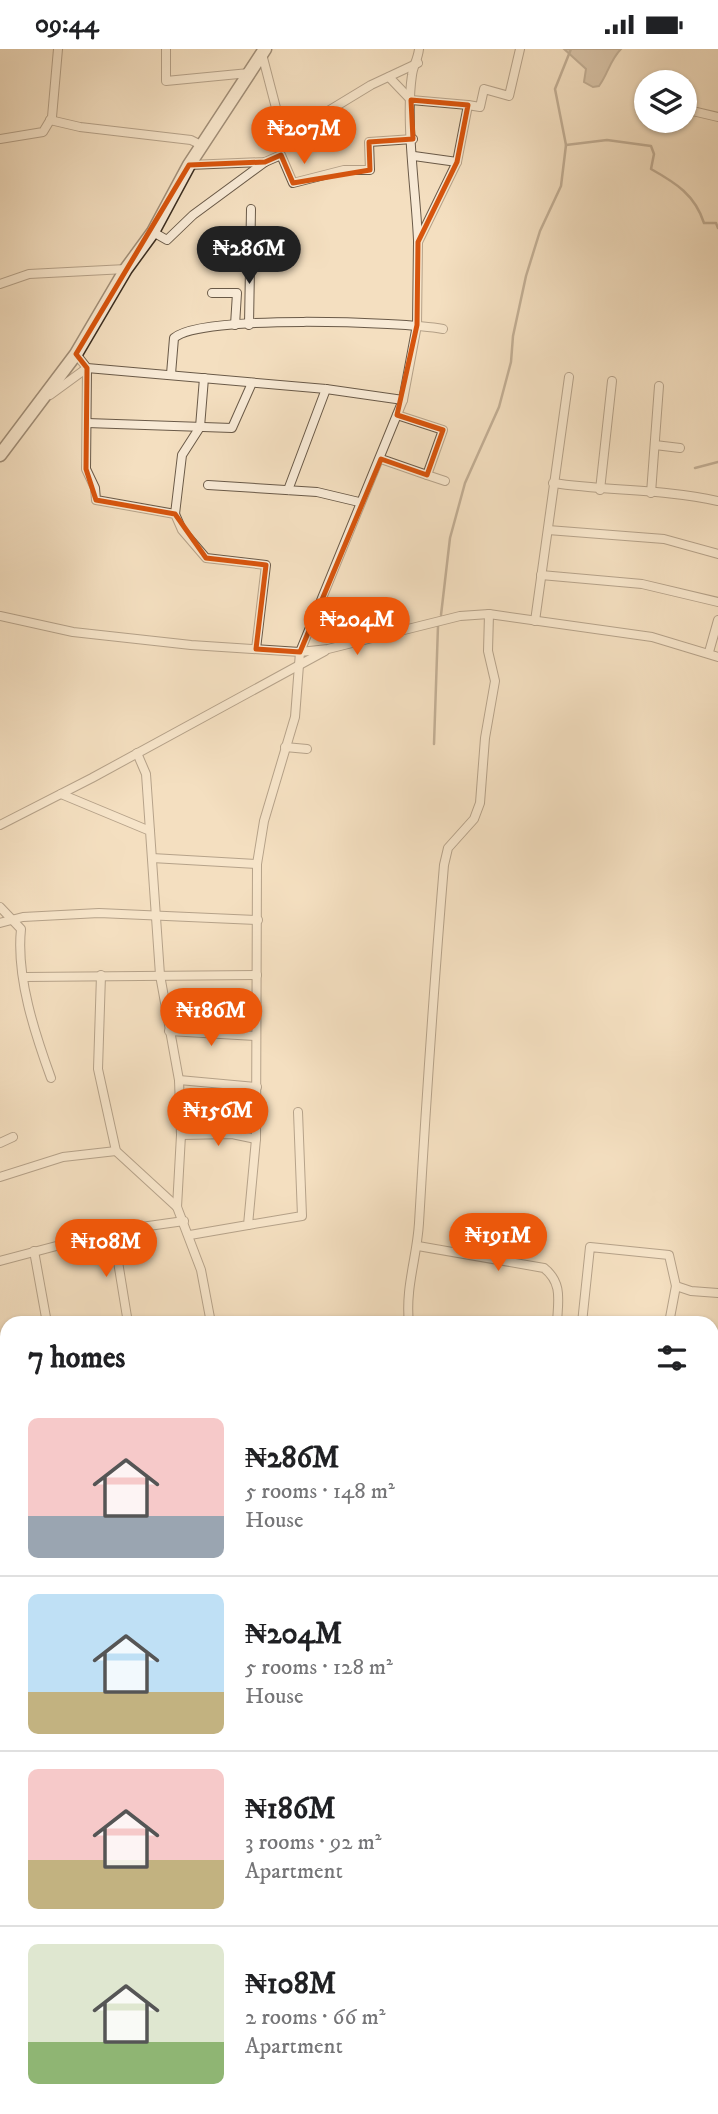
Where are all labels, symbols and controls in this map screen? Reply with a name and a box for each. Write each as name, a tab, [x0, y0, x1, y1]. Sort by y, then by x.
text: 09:44	[35, 8, 99, 41]
map controls	[634, 70, 697, 133]
button: layers	[634, 70, 697, 133]
pin: ₦207M	[255, 107, 353, 166]
text: ₦207M	[267, 114, 341, 143]
pin: ₦286M	[200, 226, 298, 286]
text: ₦286M	[213, 234, 285, 263]
pin: ₦204M	[308, 597, 406, 657]
text: ₦204M	[320, 605, 394, 634]
pin: ₦186M	[162, 989, 260, 1048]
text: ₦186M	[176, 996, 246, 1025]
pin: ₦156M	[169, 1089, 267, 1148]
text: ₦156M	[183, 1096, 253, 1125]
pin: ₦191M	[449, 1213, 547, 1273]
pin: ₦108M	[57, 1219, 155, 1279]
text: ₦191M	[465, 1221, 531, 1250]
text: ₦108M	[71, 1227, 141, 1256]
icon: filters	[653, 1339, 691, 1377]
text: 7 homes	[28, 1340, 125, 1377]
text: ₦286M	[245, 1440, 339, 1477]
icon: home	[84, 1446, 168, 1530]
text: 5 rooms · 148 m²	[245, 1477, 395, 1506]
text: House	[245, 1506, 303, 1535]
text: ₦204M	[245, 1616, 342, 1653]
icon: home	[84, 1622, 168, 1706]
text: 5 rooms · 128 m²	[245, 1653, 393, 1682]
text: House	[245, 1682, 303, 1711]
text: ₦186M	[245, 1791, 336, 1828]
icon: home	[84, 1797, 168, 1881]
text: 3 rooms · 92 m²	[245, 1828, 382, 1857]
text: Apartment	[245, 1857, 343, 1886]
text: ₦108M	[245, 1966, 336, 2003]
icon: home	[84, 1972, 168, 2056]
text: 2 rooms · 66 m²	[245, 2003, 385, 2032]
text: Apartment	[245, 2032, 343, 2061]

